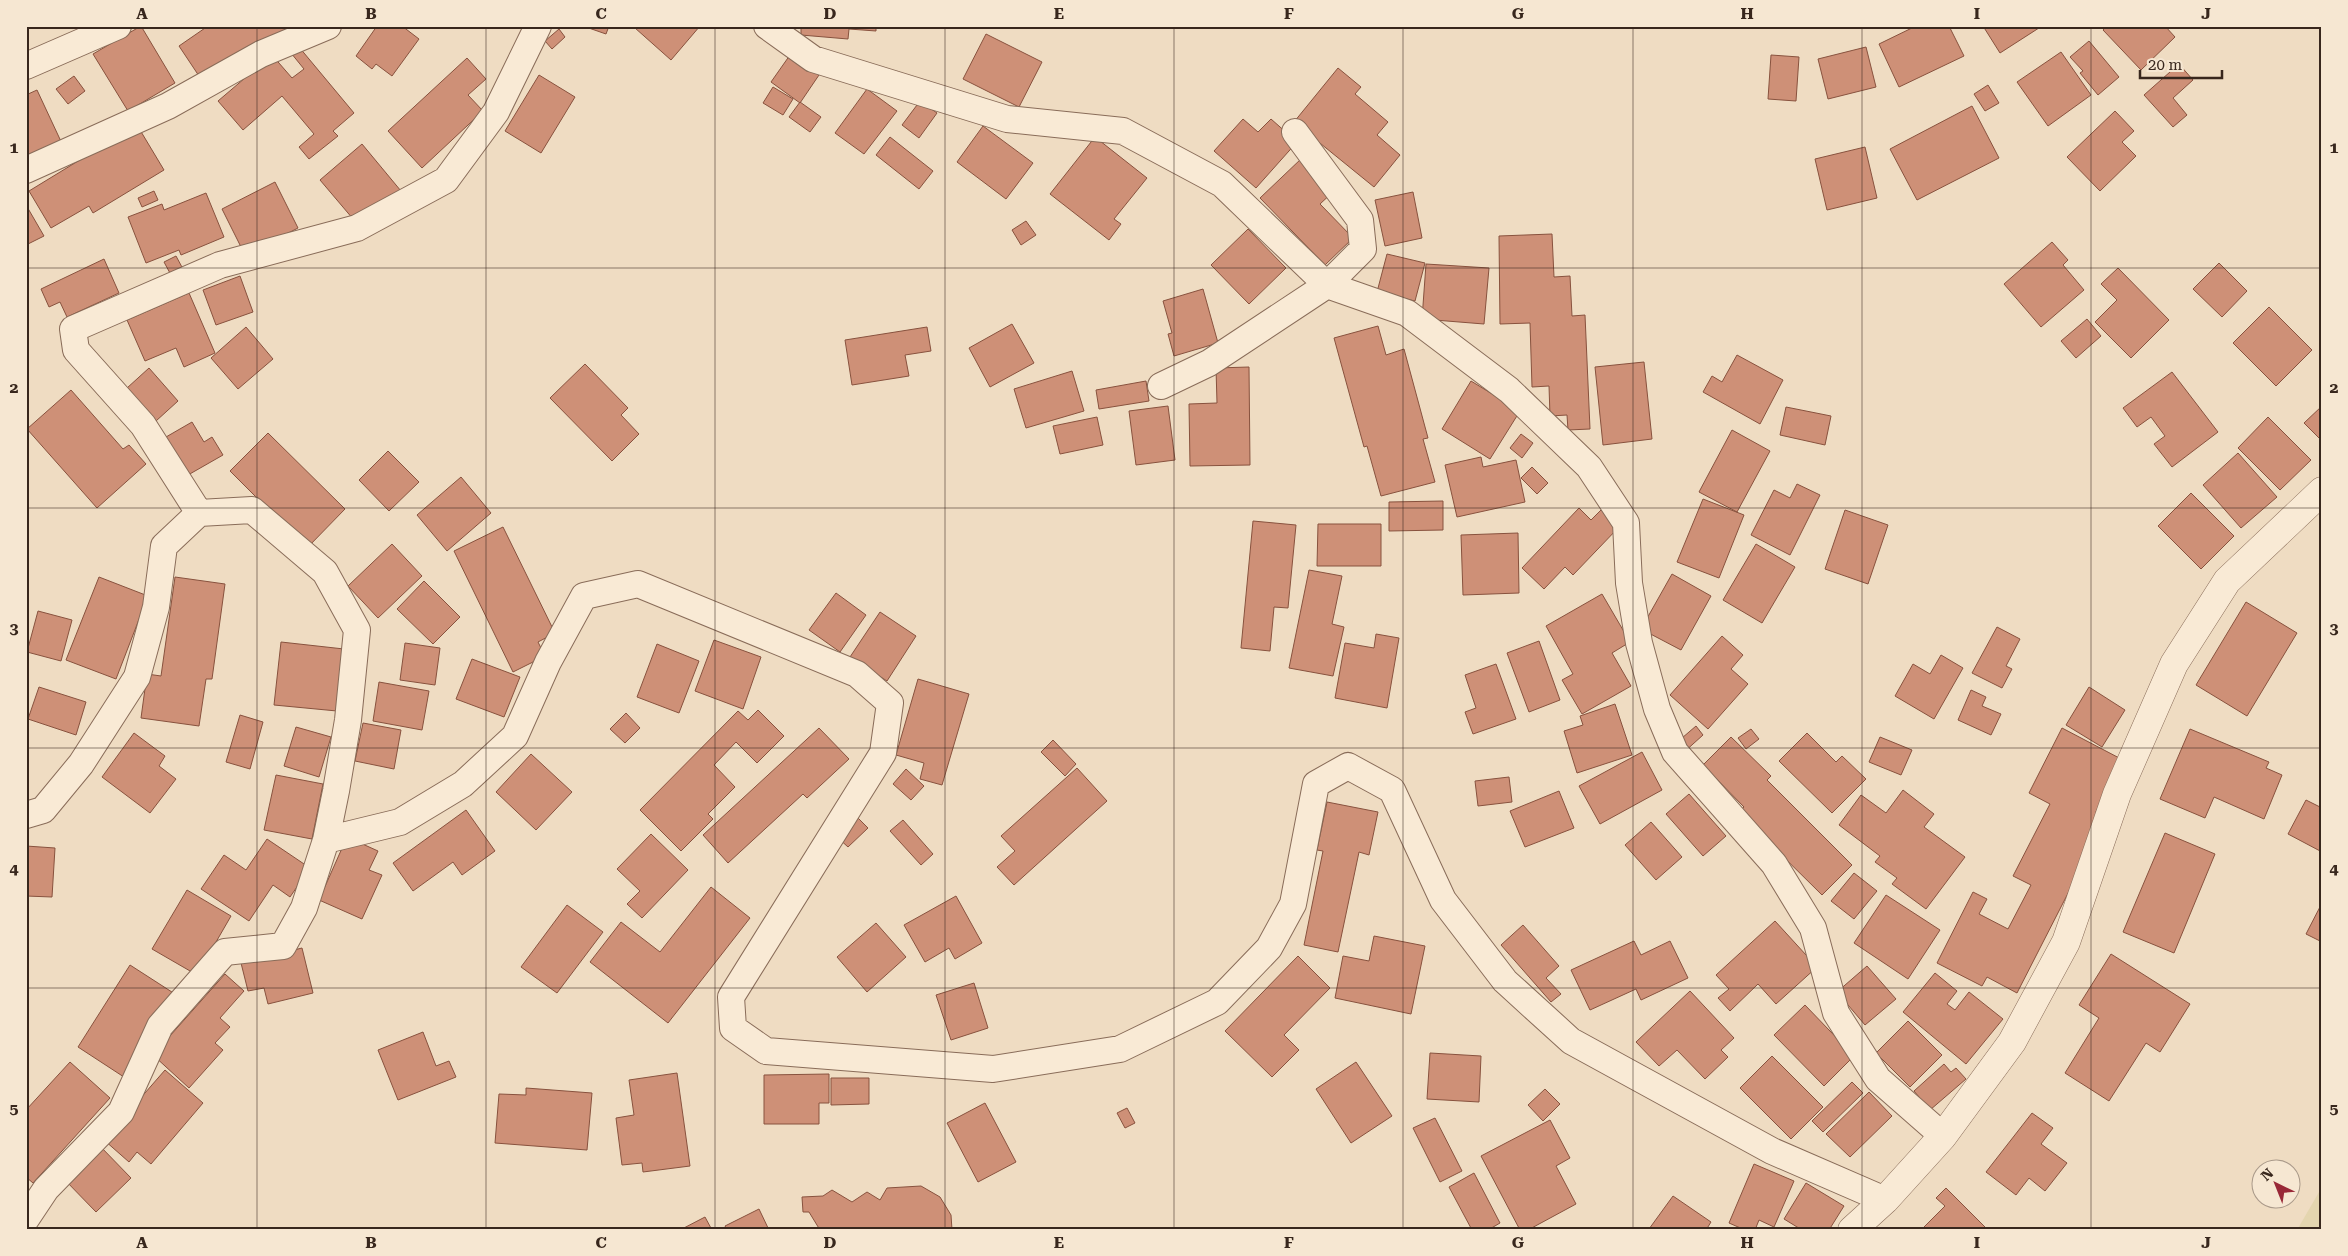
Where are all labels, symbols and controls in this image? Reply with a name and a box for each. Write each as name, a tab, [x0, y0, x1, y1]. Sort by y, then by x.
text: A	[136, 4, 148, 23]
text: B	[365, 4, 377, 23]
text: C	[595, 4, 607, 23]
text: D	[824, 4, 837, 23]
text: E	[1054, 4, 1064, 23]
text: F	[1284, 4, 1294, 23]
text: G	[1512, 4, 1525, 23]
text: H	[1740, 4, 1754, 23]
text: I	[1974, 4, 1980, 23]
text: J	[2201, 4, 2211, 23]
scale bar	[2140, 48, 2223, 80]
text: 20 m	[2148, 56, 2183, 74]
text: 1	[10, 138, 19, 157]
text: 1	[2330, 138, 2339, 157]
text: 2	[10, 378, 19, 397]
text: 2	[2330, 378, 2339, 397]
text: 3	[10, 619, 19, 638]
text: 3	[2330, 619, 2339, 638]
text: 4	[10, 859, 19, 878]
text: 4	[2330, 859, 2339, 878]
text: 5	[10, 1099, 19, 1118]
text: 5	[2330, 1099, 2339, 1118]
north arrow	[2250, 1158, 2300, 1208]
text: N	[2258, 1165, 2277, 1184]
text: A	[136, 1233, 148, 1252]
text: B	[365, 1233, 377, 1252]
text: C	[595, 1233, 607, 1252]
text: D	[824, 1233, 837, 1252]
text: E	[1054, 1233, 1064, 1252]
text: F	[1284, 1233, 1294, 1252]
text: G	[1512, 1233, 1525, 1252]
text: H	[1740, 1233, 1754, 1252]
text: I	[1974, 1233, 1980, 1252]
text: J	[2201, 1233, 2211, 1252]

